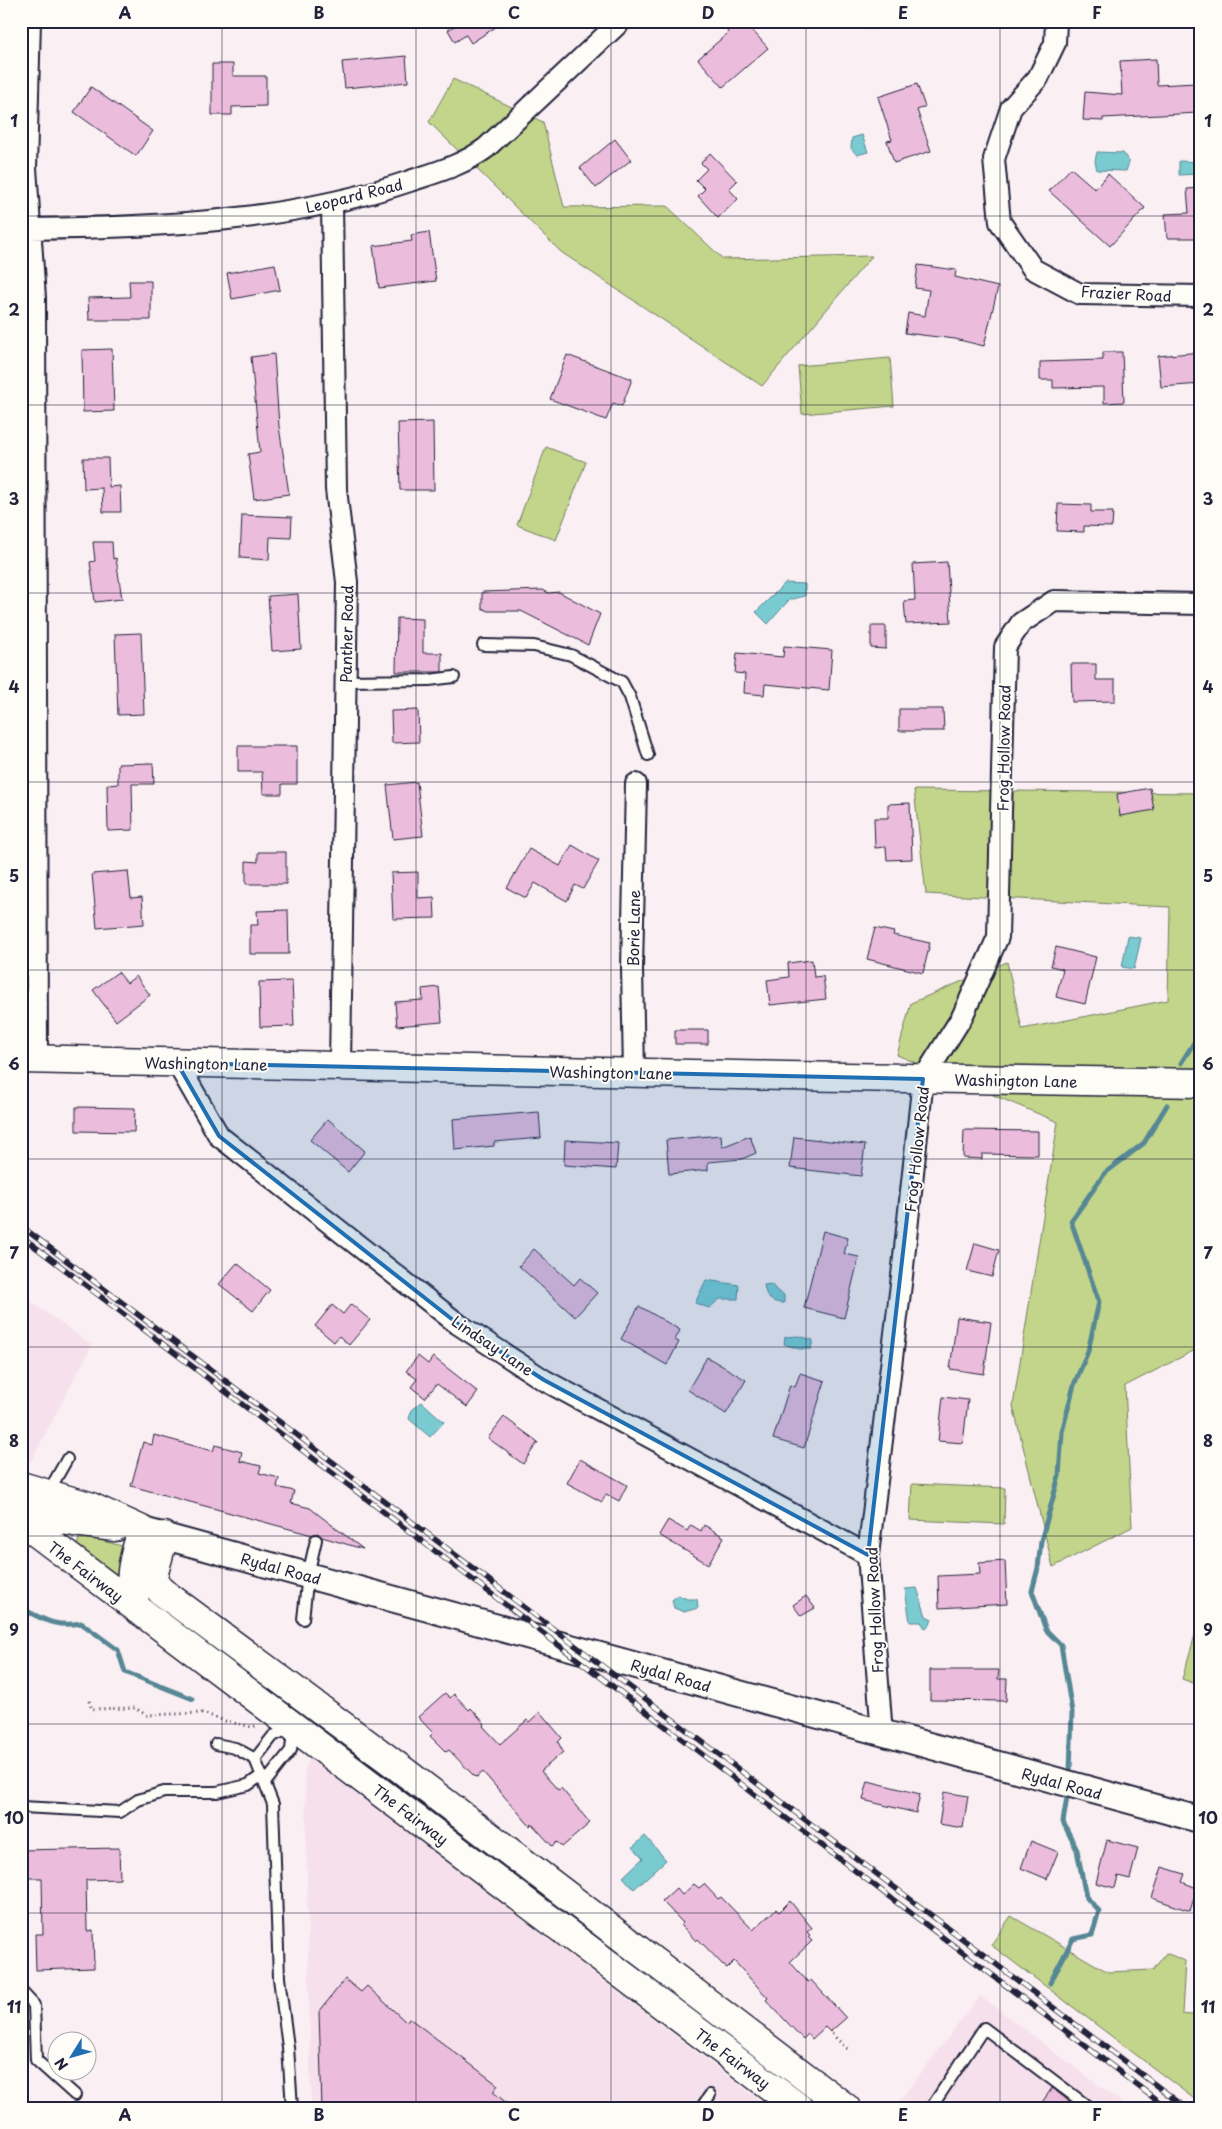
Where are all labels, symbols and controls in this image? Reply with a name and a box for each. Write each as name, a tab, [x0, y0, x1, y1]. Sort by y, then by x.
text: A	[119, 0, 132, 24]
text: B	[314, 0, 325, 24]
text: C	[508, 0, 520, 24]
text: D	[702, 0, 714, 24]
text: E	[898, 0, 908, 24]
text: F	[1092, 0, 1102, 24]
text: 1	[10, 108, 18, 132]
text: 1	[1204, 108, 1212, 132]
street label: Leopard Road	[303, 172, 405, 218]
street label: Frazier Road	[1080, 279, 1172, 307]
text: 2	[8, 297, 20, 321]
text: 2	[1202, 297, 1214, 321]
text: 3	[9, 486, 19, 510]
text: 3	[1203, 486, 1213, 510]
street label: Panther Road	[334, 585, 358, 683]
text: 4	[9, 674, 20, 698]
text: 4	[1203, 674, 1214, 698]
street label: Frog Hollow Road	[990, 684, 1016, 812]
text: 5	[9, 863, 19, 887]
text: 5	[1203, 863, 1213, 887]
street label: Borie Lane	[621, 889, 645, 967]
street label: Washington Lane	[144, 1050, 268, 1076]
text: 6	[8, 1051, 20, 1075]
text: 6	[1202, 1051, 1214, 1075]
street label: Washington Lane	[549, 1059, 673, 1085]
street label: Washington Lane	[954, 1067, 1078, 1093]
street label: Frog Hollow Road	[898, 1085, 934, 1213]
text: 7	[9, 1240, 19, 1264]
text: 7	[1203, 1240, 1213, 1264]
street label: Lindsay Lane	[448, 1309, 538, 1381]
text: 8	[9, 1428, 19, 1452]
text: 8	[1203, 1428, 1213, 1452]
street label: The Fairway	[44, 1535, 128, 1607]
street label: Rydal Road	[238, 1546, 324, 1590]
street label: Frog Hollow Road	[859, 1546, 889, 1674]
text: 9	[9, 1617, 19, 1641]
text: 9	[1203, 1617, 1213, 1641]
street label: Rydal Road	[628, 1653, 714, 1697]
street label: Rydal Road	[1019, 1761, 1105, 1805]
street label: The Fairway	[369, 1778, 453, 1850]
text: 10	[4, 1805, 24, 1829]
text: 10	[1198, 1805, 1218, 1829]
text: 11	[7, 1994, 21, 2018]
text: 11	[1201, 1994, 1215, 2018]
street label: The Fairway	[691, 2022, 775, 2094]
north arrow	[48, 2032, 98, 2082]
text: N	[49, 2053, 73, 2075]
text: A	[119, 2102, 132, 2126]
text: B	[314, 2102, 325, 2126]
text: C	[508, 2102, 520, 2126]
text: D	[702, 2102, 714, 2126]
text: E	[898, 2102, 908, 2126]
text: F	[1092, 2102, 1102, 2126]

